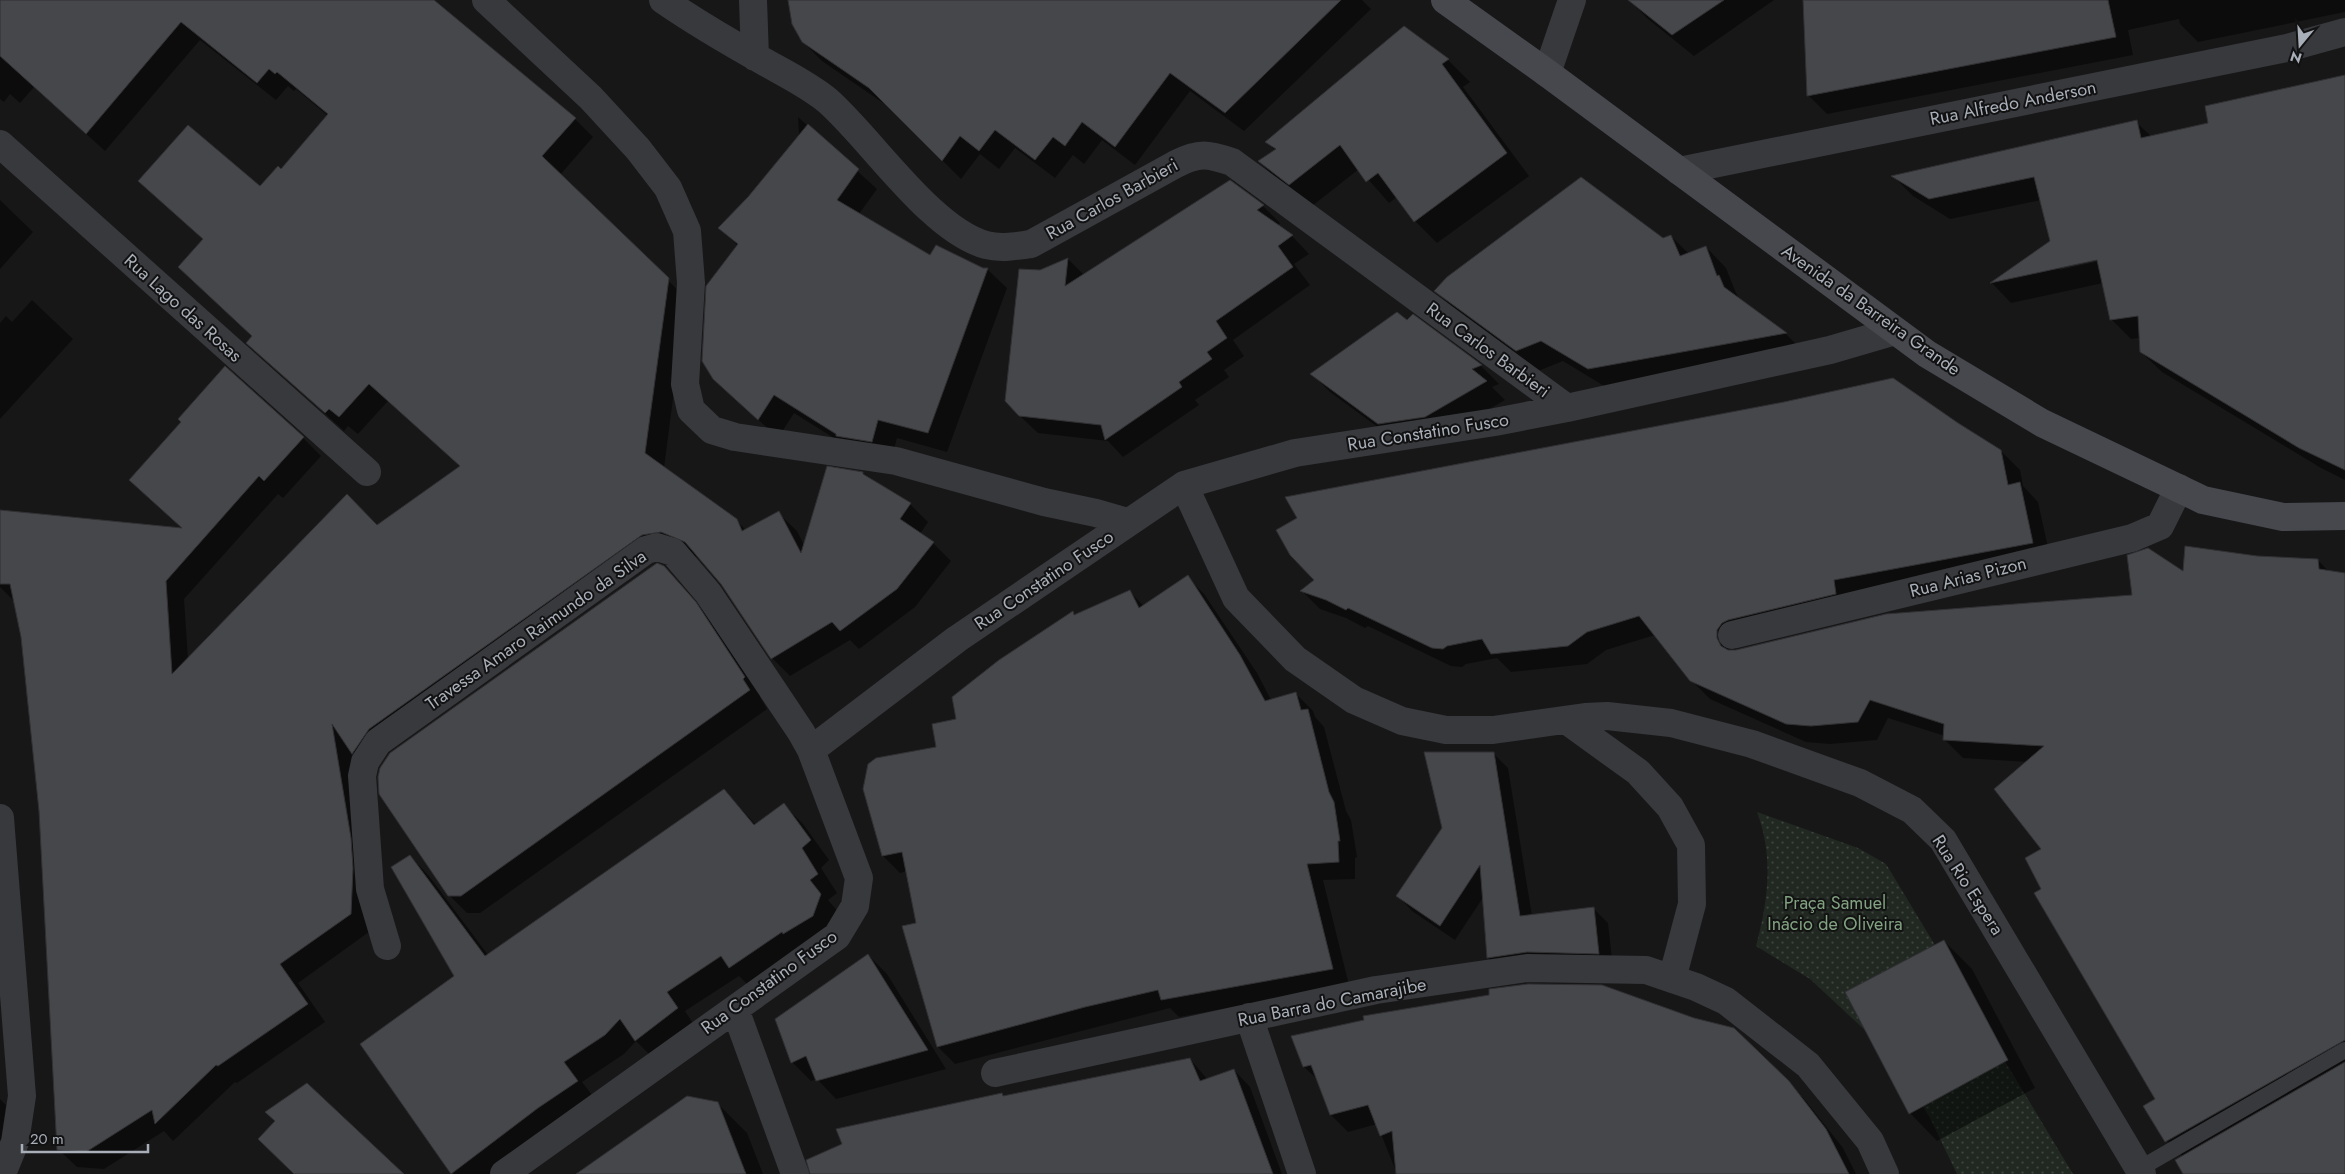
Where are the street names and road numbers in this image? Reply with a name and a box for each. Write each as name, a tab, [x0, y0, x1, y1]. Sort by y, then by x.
street label: Rua Alfredo Anderson	[1928, 74, 2098, 132]
street label: Rua Carlos Barbieri	[1041, 152, 1183, 246]
street label: Avenida da Barreira Grande	[1776, 238, 1966, 382]
street label: Rua Lago das Rosas	[118, 248, 248, 368]
street label: Rua Carlos Barbieri	[1421, 296, 1555, 404]
street label: Rua Constatino Fusco	[1346, 406, 1511, 458]
street label: Rua Constatino Fusco	[969, 524, 1119, 636]
street label: Travessa Amaro Raimundo da Silva	[420, 544, 652, 716]
street label: Rua Arias Pizon	[1907, 550, 2029, 604]
street label: Rua Rio Espera	[1926, 830, 2010, 940]
street label: Rua Constatino Fusco	[695, 924, 843, 1040]
street label: Rua Barra do Camarajibe	[1236, 971, 1428, 1033]

